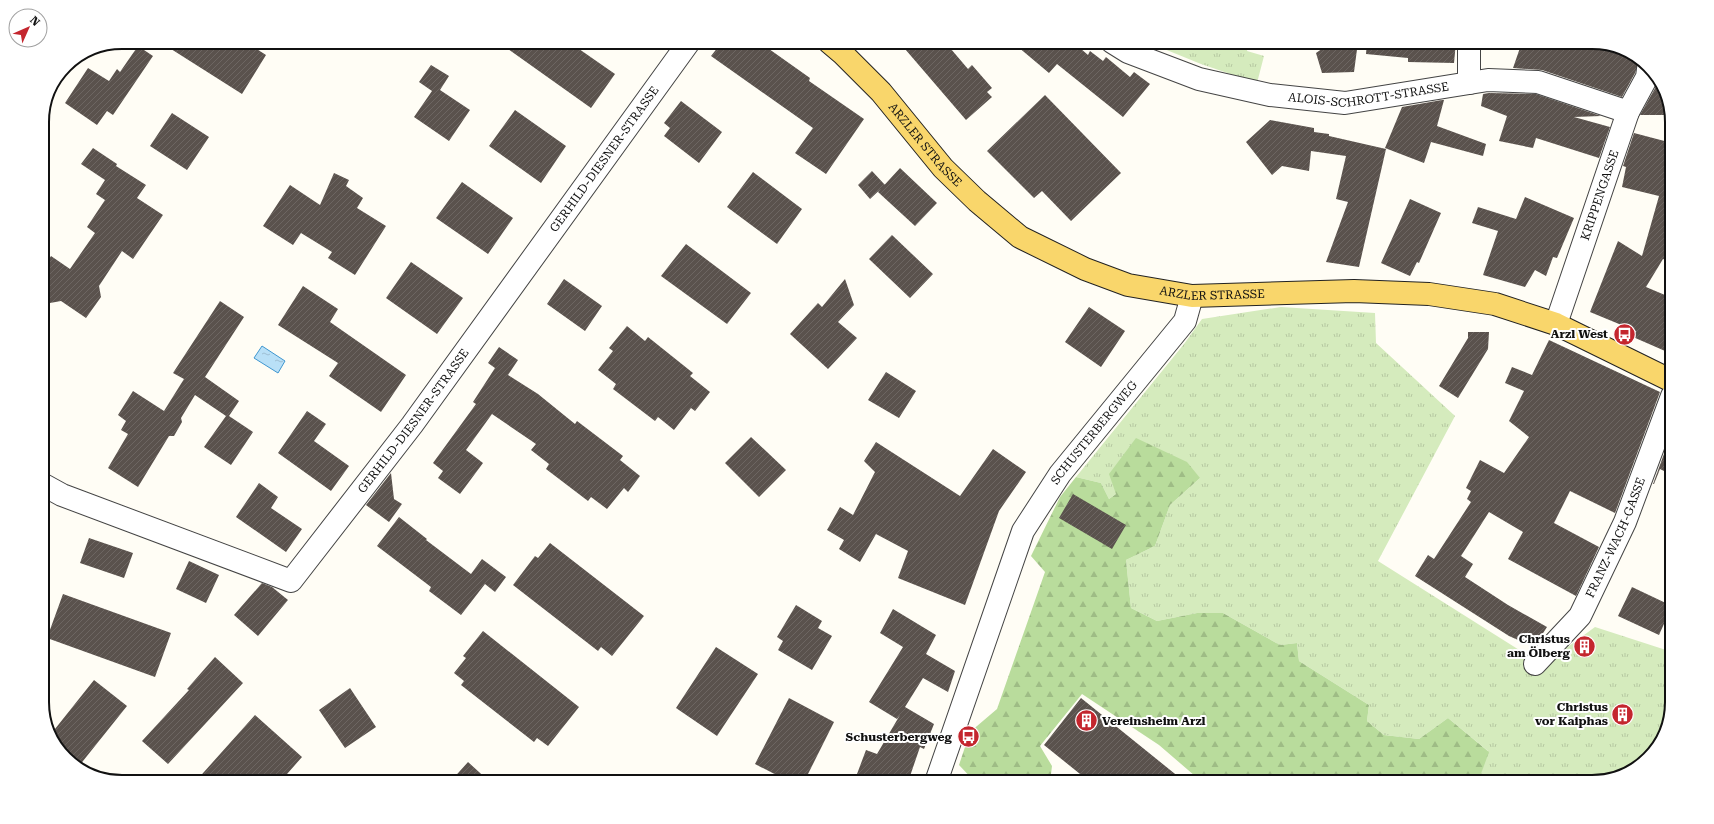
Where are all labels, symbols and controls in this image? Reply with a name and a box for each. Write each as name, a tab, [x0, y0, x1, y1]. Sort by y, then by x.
north arrow	[8, 8, 48, 48]
text: N	[27, 14, 43, 29]
street label: ALOIS-SCHROTT-STRASSE	[1287, 79, 1450, 110]
street label: GERHILD-DIESNER-STRASSE	[547, 83, 662, 235]
street label: ARZLER STRASSE	[886, 100, 965, 189]
street label: KRIPPENGASSE	[1578, 148, 1622, 242]
street label: ARZLER STRASSE	[1158, 284, 1265, 303]
bus stop icon: Arzl West	[1611, 321, 1637, 347]
place label: Arzl West	[1551, 327, 1608, 341]
street label: GERHILD-DIESNER-STRASSE	[355, 346, 472, 496]
street label: SCHUSTERBERGWEG	[1048, 378, 1141, 487]
street label: FRANZ-WACH-GASSE	[1583, 475, 1648, 600]
place label: Christus am Ölberg	[1507, 632, 1571, 660]
building icon: Christus am Ölberg	[1572, 633, 1598, 659]
place label: Christus vor Kaiphas	[1535, 700, 1608, 728]
building icon: Christus vor Kaiphas	[1610, 701, 1636, 727]
building icon: Vereinsheim Arzl	[1073, 708, 1099, 734]
place label: Vereinsheim Arzl	[1102, 714, 1206, 728]
bus stop icon: Schusterbergweg	[955, 724, 981, 750]
place label: Schusterbergweg	[846, 730, 953, 744]

